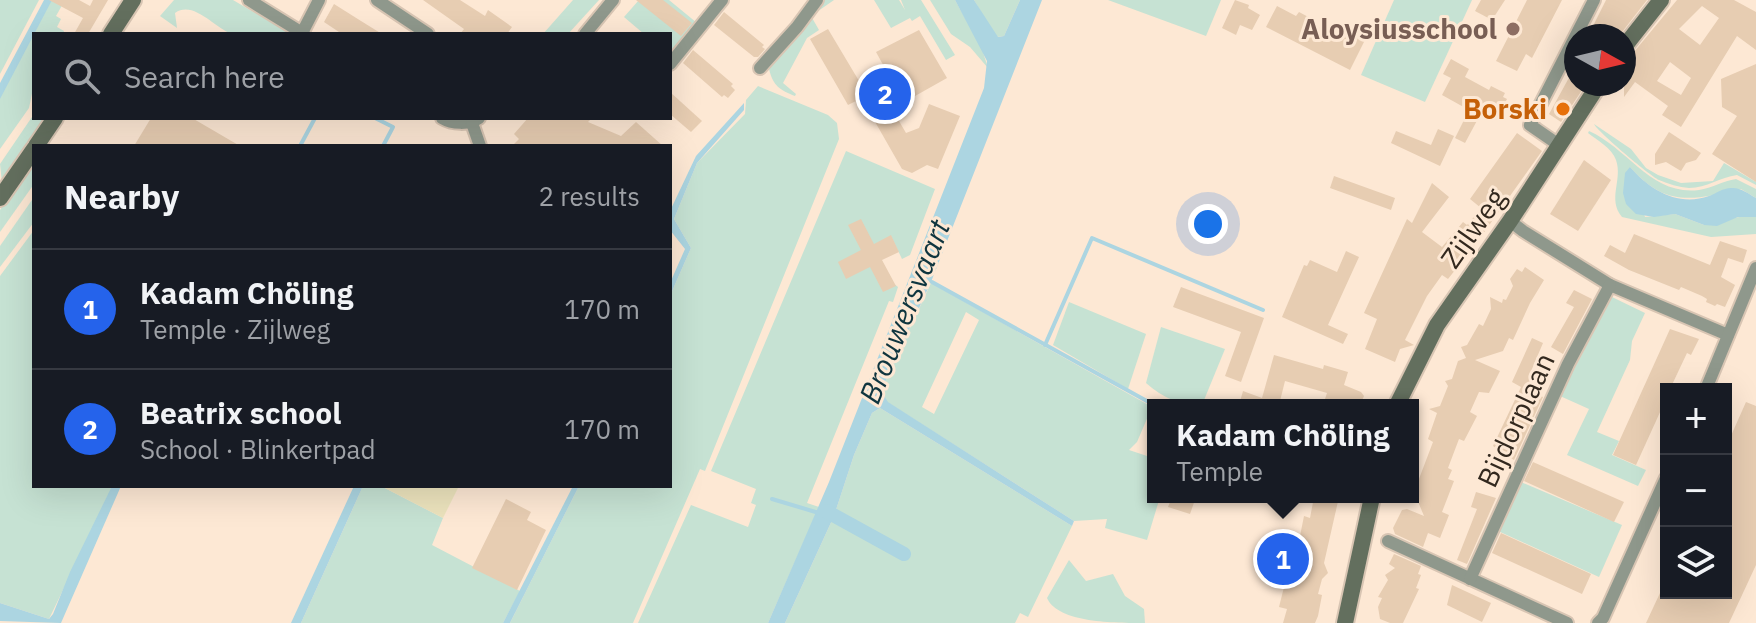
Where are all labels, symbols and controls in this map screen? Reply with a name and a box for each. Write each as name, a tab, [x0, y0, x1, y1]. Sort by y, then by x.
place label: Aloysiusschool	[1301, 10, 1497, 47]
marker: Aloysiusschool	[1504, 20, 1522, 38]
north arrow	[1564, 24, 1636, 96]
search box	[32, 32, 672, 120]
icon: search	[60, 54, 104, 98]
text: Search here	[124, 57, 285, 96]
pin: 2	[859, 64, 911, 124]
place label: Borski	[1463, 90, 1547, 127]
marker: Borski	[1554, 100, 1572, 118]
text: Nearby	[64, 174, 179, 218]
text: 2 results	[538, 179, 640, 213]
street label: Zijlweg	[1432, 180, 1513, 275]
your location	[1188, 204, 1228, 244]
water label: Brouwersvaart	[849, 213, 959, 409]
text: Kadam Chöling	[140, 273, 353, 312]
text: 1	[82, 292, 98, 326]
text: 170 m	[564, 292, 640, 326]
text: Temple · Zijlweg	[140, 312, 330, 346]
street label: Bijdorplaan	[1468, 347, 1563, 493]
map controls	[1660, 383, 1732, 599]
button: +	[1660, 383, 1732, 455]
text: Beatrix school	[140, 393, 341, 432]
popup	[1147, 399, 1419, 503]
text: 2	[82, 412, 98, 446]
text: 170 m	[564, 412, 640, 446]
text: Kadam Chöling	[1176, 415, 1390, 454]
text: School · Blinkertpad	[140, 432, 376, 466]
text: Temple	[1176, 454, 1263, 488]
button: −	[1660, 455, 1732, 527]
button: layers	[1660, 527, 1732, 599]
pin: 1	[1257, 529, 1309, 589]

